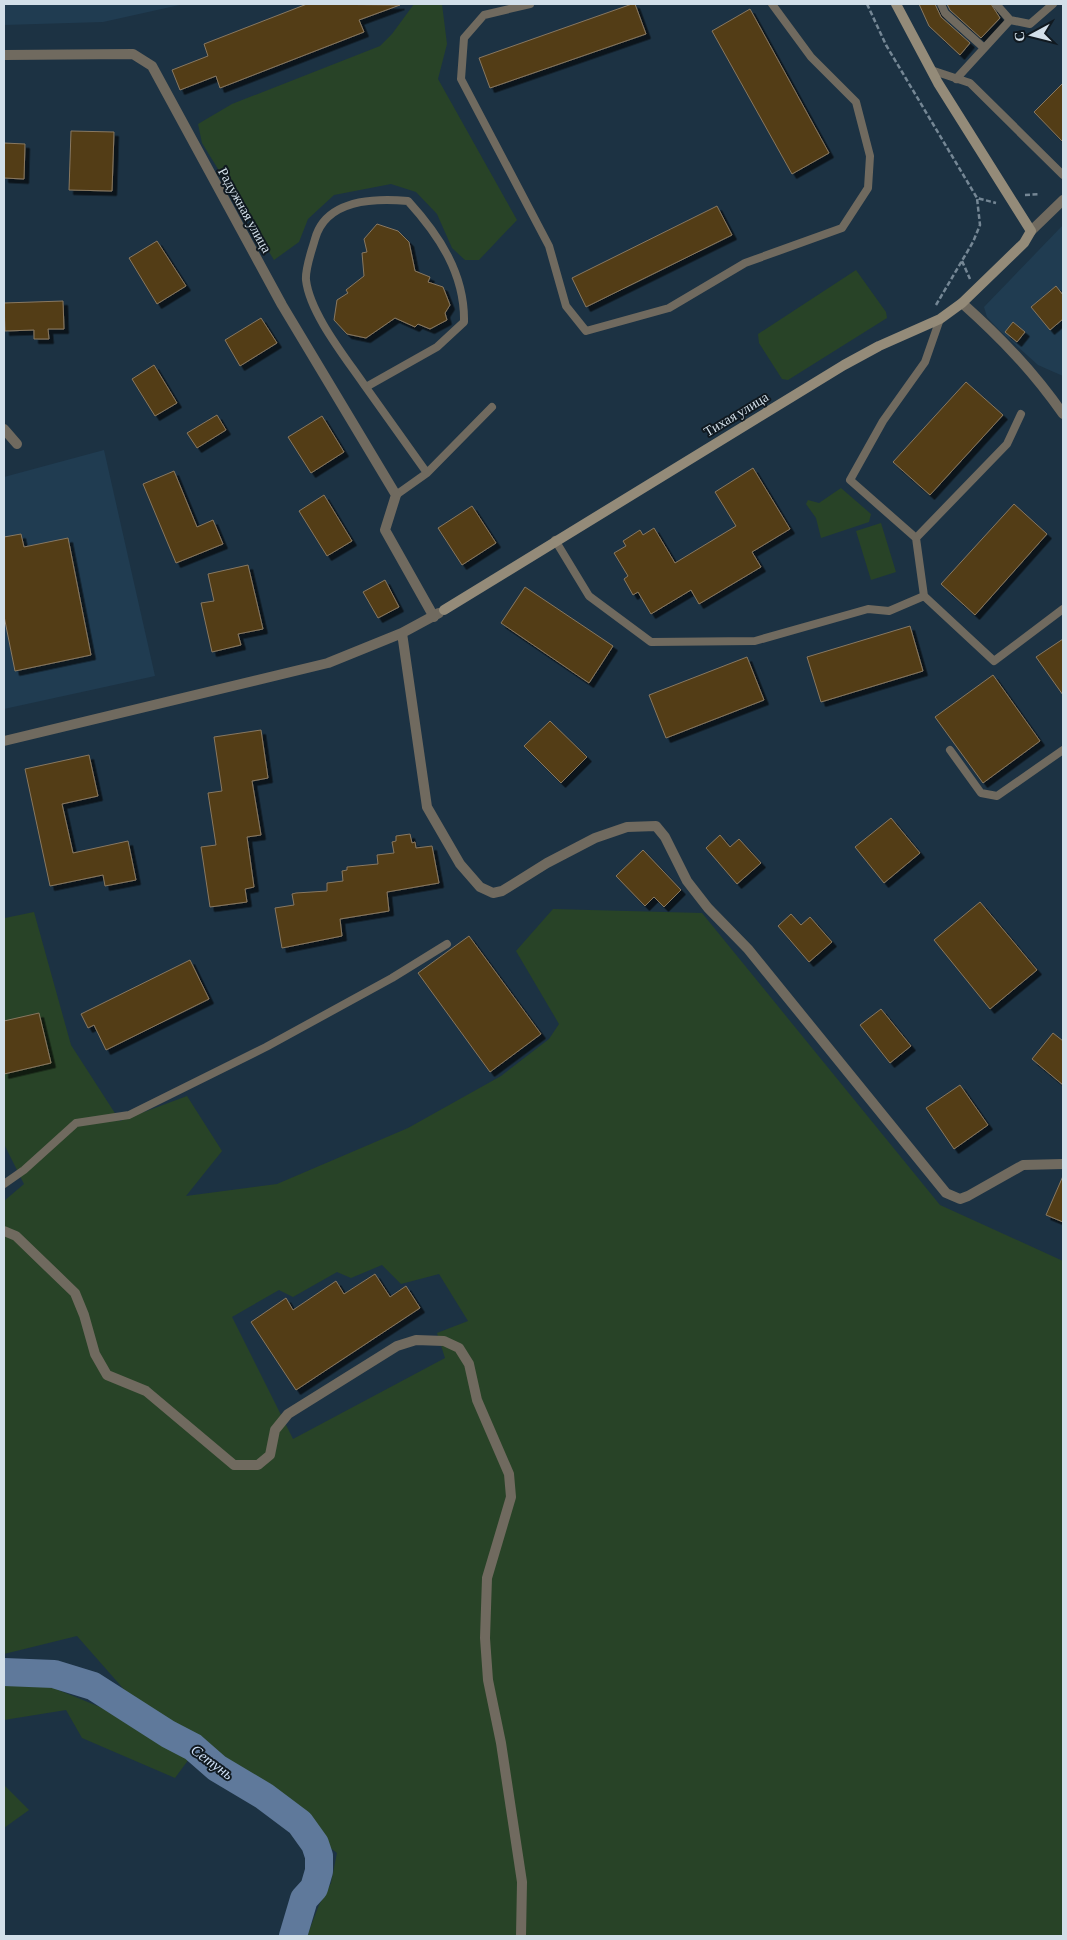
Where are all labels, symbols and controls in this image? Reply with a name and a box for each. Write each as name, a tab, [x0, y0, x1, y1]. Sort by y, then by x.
north arrow	[1007, 10, 1057, 60]
text: С	[1011, 31, 1028, 43]
street label: Радужная улица	[215, 165, 275, 256]
street label: Тихая улица	[701, 388, 772, 439]
water label: Сетунь	[188, 1741, 236, 1783]

